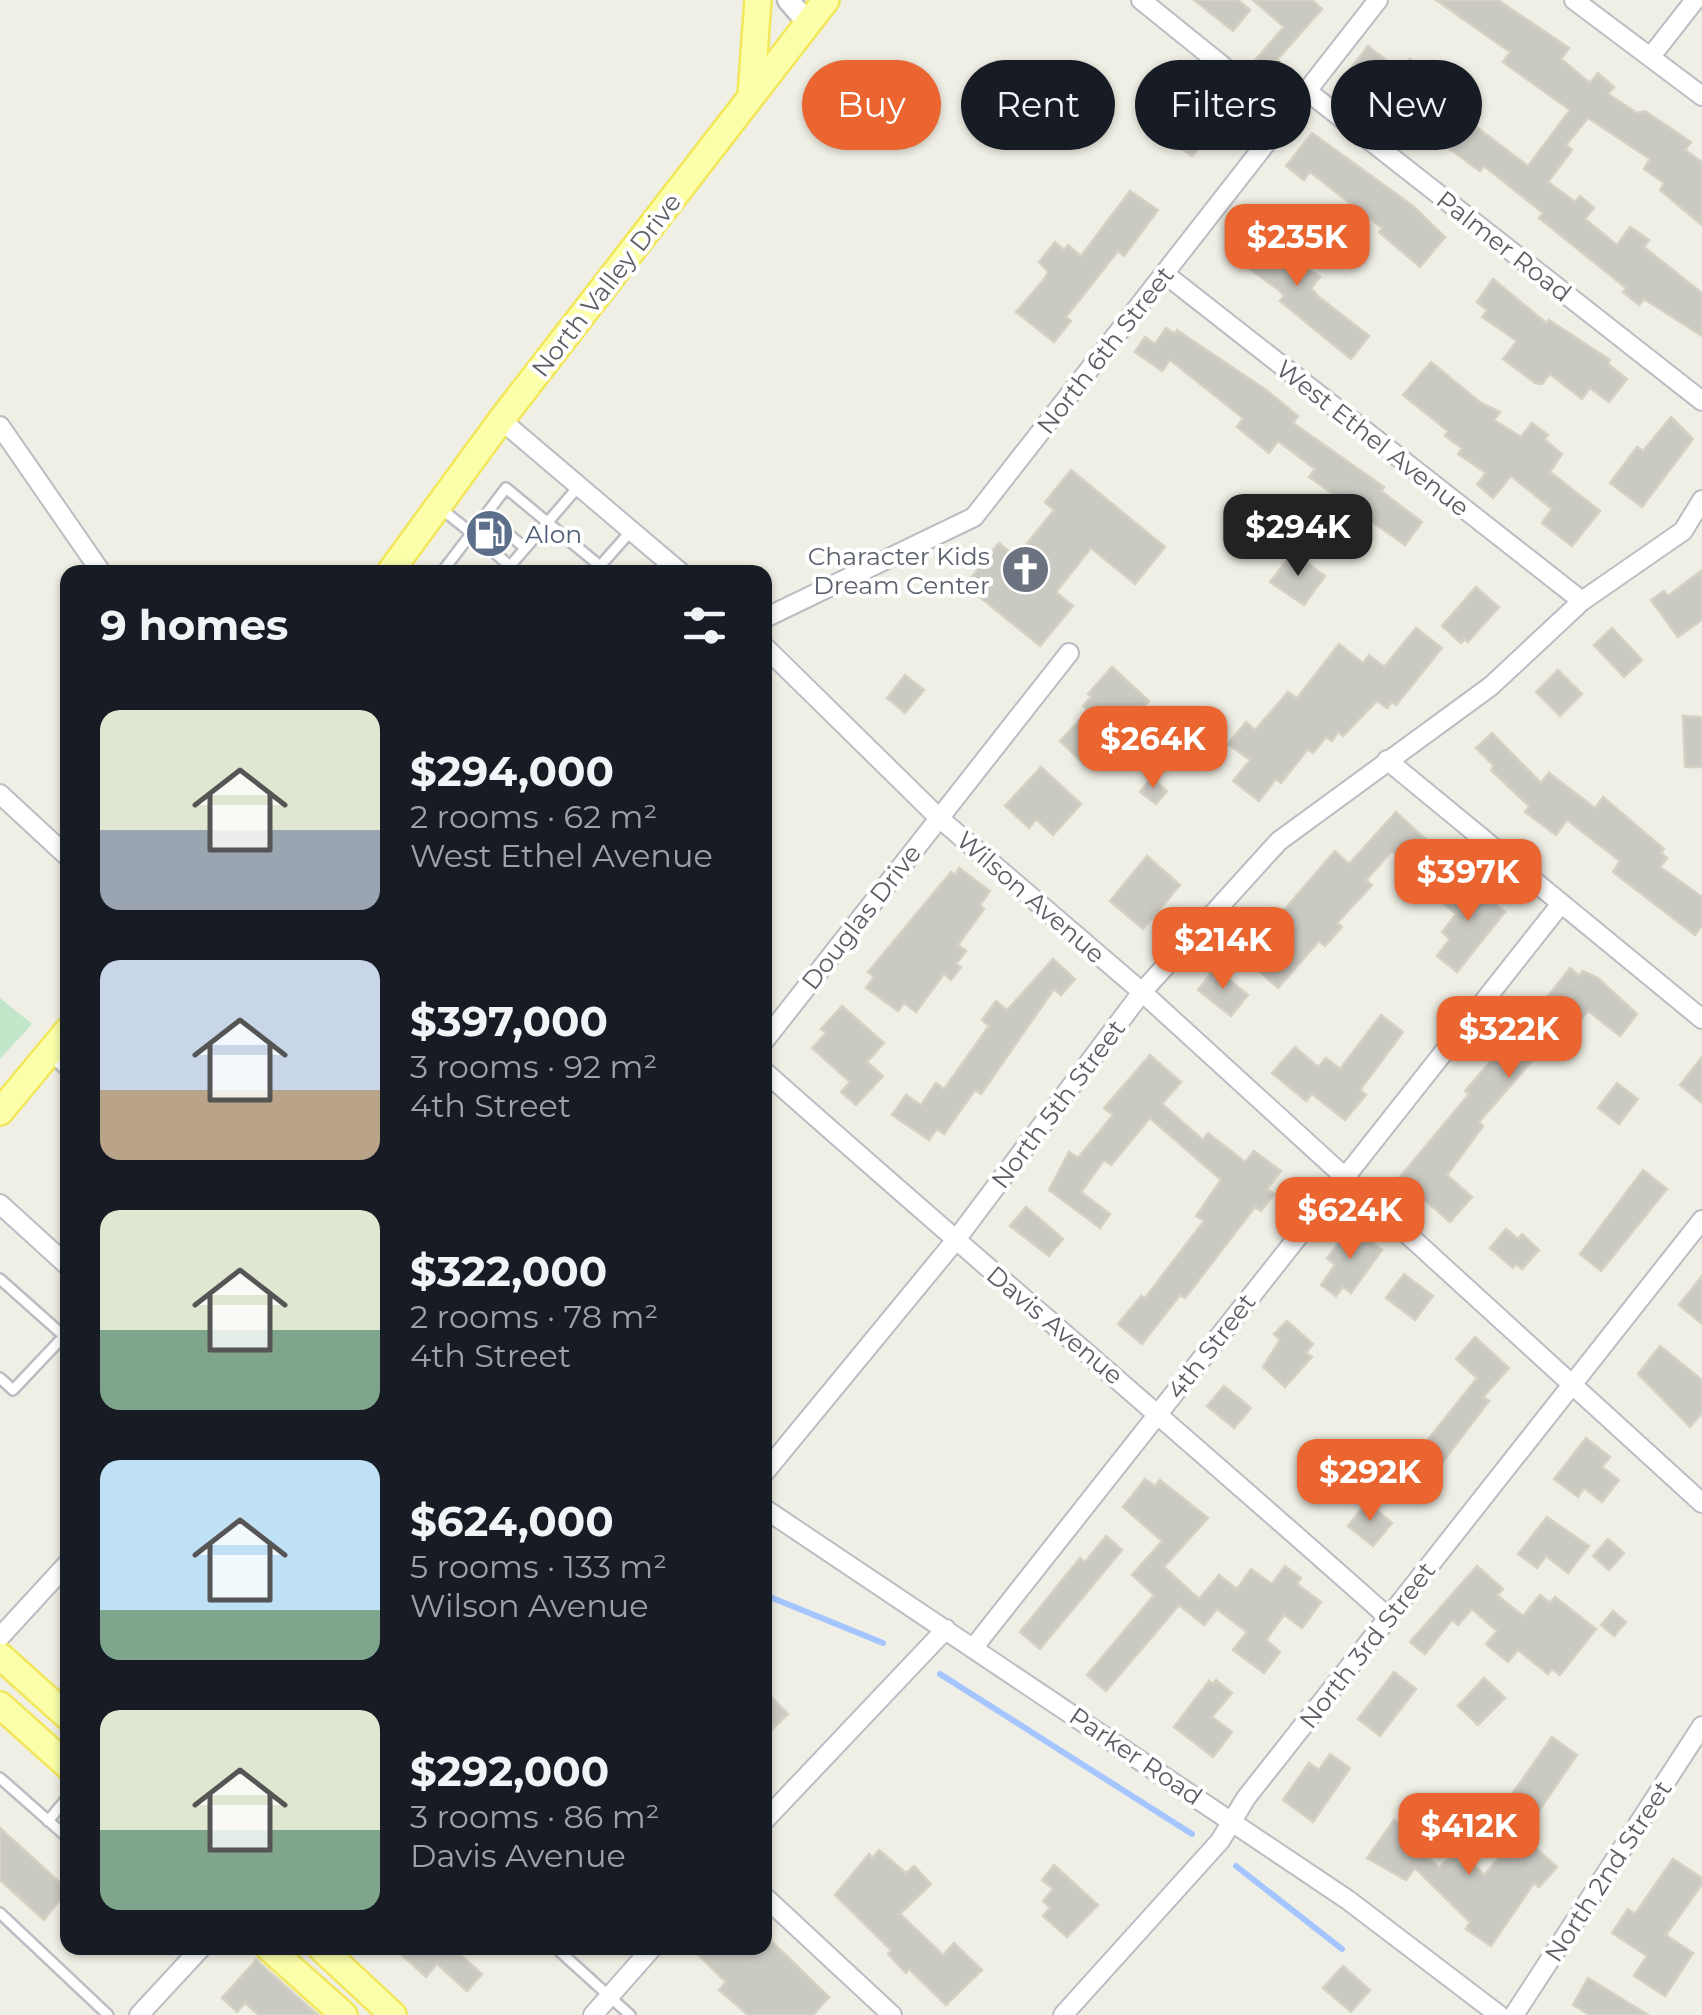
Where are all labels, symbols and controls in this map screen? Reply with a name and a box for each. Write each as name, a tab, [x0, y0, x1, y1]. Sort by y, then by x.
chip: Buy	[802, 60, 941, 150]
chip: Rent	[961, 60, 1115, 150]
chip: Filters	[1135, 60, 1311, 150]
chip: New	[1331, 60, 1482, 150]
street label: Palmer Road	[1431, 184, 1577, 308]
street label: North Valley Drive	[525, 187, 687, 383]
pin: $235K	[1227, 204, 1367, 289]
text: $235K	[1247, 217, 1347, 256]
street label: North 6th Street	[1030, 260, 1180, 440]
street label: West Ethel Avenue	[1271, 353, 1475, 523]
pin: $294K	[1228, 494, 1368, 579]
text: $294K	[1245, 507, 1351, 546]
fuel station icon: Alon	[464, 508, 516, 560]
place label: Alon	[525, 519, 582, 549]
place label: Character Kids Dream Center	[808, 541, 990, 600]
church icon: Character Kids Dream Center	[999, 544, 1051, 596]
icon: filters	[677, 598, 732, 653]
text: 9 homes	[100, 599, 288, 651]
pin: $264K	[1083, 706, 1223, 791]
text: $264K	[1100, 719, 1206, 758]
text: $294,000	[410, 745, 614, 797]
icon: home	[180, 750, 300, 870]
text: 2 rooms · 62 m²	[410, 797, 657, 836]
street label: Wilson Avenue	[951, 825, 1111, 969]
text: West Ethel Avenue	[410, 836, 713, 875]
street label: Douglas Drive	[795, 838, 927, 996]
pin: $397K	[1398, 839, 1538, 924]
text: $397K	[1416, 852, 1520, 891]
pin: $214K	[1153, 907, 1293, 992]
text: $214K	[1174, 920, 1272, 959]
text: $397,000	[410, 995, 608, 1047]
pin: $322K	[1439, 996, 1579, 1081]
icon: home	[180, 1000, 300, 1120]
text: $322K	[1459, 1009, 1559, 1048]
street label: North 5th Street	[985, 1014, 1131, 1194]
text: 3 rooms · 92 m²	[410, 1047, 657, 1086]
text: 4th Street	[410, 1086, 571, 1125]
pin: $624K	[1280, 1177, 1420, 1262]
text: $624K	[1297, 1190, 1403, 1229]
text: $322,000	[410, 1245, 607, 1297]
icon: home	[180, 1250, 300, 1370]
street label: Davis Avenue	[981, 1259, 1129, 1391]
street label: 4th Street	[1160, 1287, 1262, 1405]
text: 2 rooms · 78 m²	[410, 1297, 658, 1336]
text: 4th Street	[410, 1336, 571, 1375]
pin: $292K	[1300, 1439, 1440, 1524]
text: $292K	[1319, 1452, 1421, 1491]
text: $624,000	[410, 1495, 614, 1547]
icon: home	[180, 1500, 300, 1620]
text: 5 rooms · 133 m²	[410, 1547, 667, 1586]
street label: North 3rd Street	[1293, 1556, 1441, 1734]
text: Wilson Avenue	[410, 1586, 649, 1625]
street label: Parker Road	[1064, 1701, 1208, 1811]
text: $292,000	[410, 1745, 609, 1797]
icon: home	[180, 1750, 300, 1870]
street label: North 2nd Street	[1538, 1775, 1678, 1967]
pin: $412K	[1399, 1793, 1539, 1878]
text: 3 rooms · 86 m²	[410, 1797, 659, 1836]
text: $412K	[1420, 1806, 1518, 1845]
text: Davis Avenue	[410, 1836, 626, 1875]

